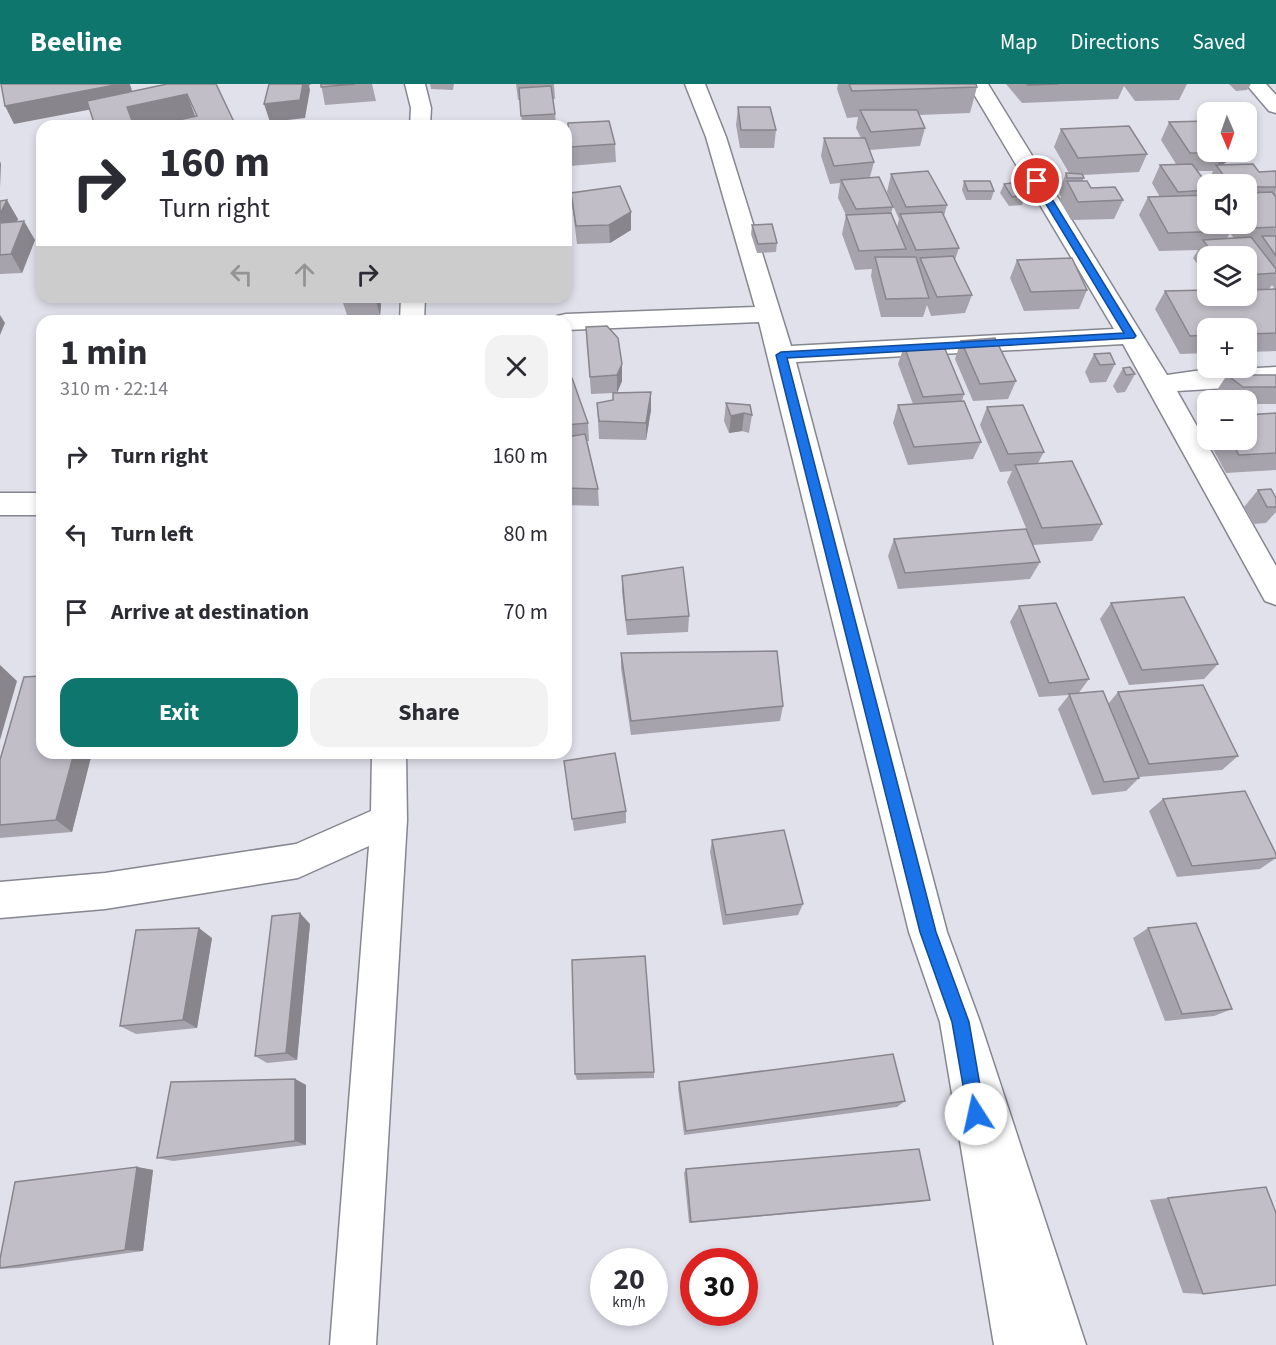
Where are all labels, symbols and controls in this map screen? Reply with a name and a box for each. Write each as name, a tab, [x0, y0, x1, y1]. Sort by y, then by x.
text: Beeline	[30, 22, 122, 62]
text: Map	[1000, 27, 1038, 57]
text: Directions	[1071, 27, 1159, 57]
text: Saved	[1192, 27, 1246, 57]
north arrow	[1197, 102, 1257, 162]
map controls	[1197, 102, 1257, 450]
text: 160 m	[159, 133, 270, 193]
icon: right	[60, 144, 138, 222]
pin	[1011, 155, 1062, 206]
icon: arrive	[1020, 164, 1053, 197]
button: sound	[1197, 174, 1257, 234]
text: Turn right	[159, 189, 270, 228]
button: layers	[1197, 246, 1257, 306]
icon: left	[225, 258, 258, 291]
icon: ahead	[288, 258, 321, 291]
icon: right	[351, 258, 384, 291]
button: +	[1197, 318, 1257, 378]
text: 1 min	[60, 327, 148, 378]
button: close	[485, 335, 548, 398]
text: 310 m · 22:14	[60, 375, 168, 403]
button: −	[1197, 390, 1257, 450]
icon: right	[60, 440, 93, 473]
text: Turn right	[111, 440, 208, 472]
text: 160 m	[493, 440, 548, 472]
icon: left	[60, 518, 93, 551]
text: Turn left	[111, 518, 193, 550]
text: 80 m	[503, 518, 548, 550]
icon: arrive	[60, 596, 93, 629]
text: Arrive at destination	[111, 596, 309, 628]
text: 70 m	[503, 596, 548, 628]
button: Exit	[60, 678, 298, 747]
button: Share	[310, 678, 548, 747]
position arrow	[944, 1082, 1008, 1146]
speed limit sign: 30	[680, 1248, 758, 1326]
text: 20	[613, 1258, 645, 1301]
text: km/h	[612, 1292, 646, 1313]

